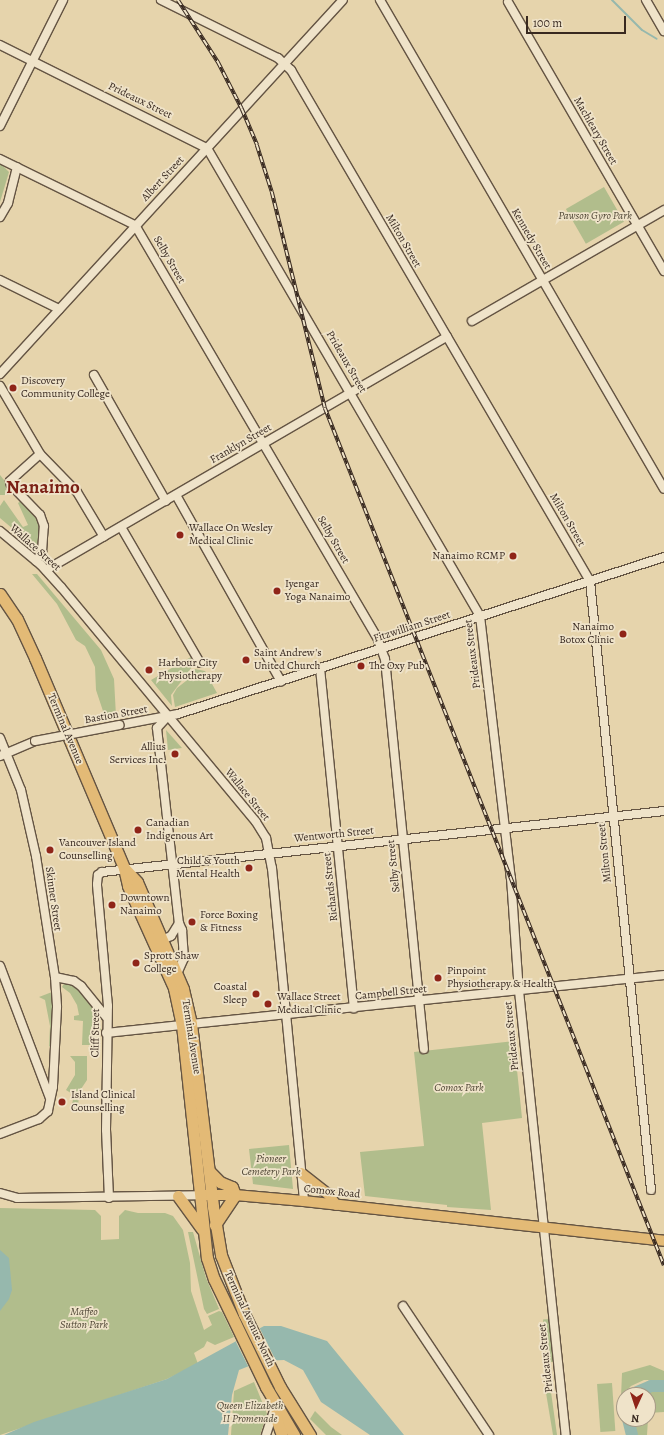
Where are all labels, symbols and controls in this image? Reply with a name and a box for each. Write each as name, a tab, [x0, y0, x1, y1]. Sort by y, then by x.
scale bar	[528, 8, 628, 34]
text: 100 m	[533, 15, 562, 31]
street label: Prideaux Street	[106, 80, 174, 122]
street label: Machleary Street	[570, 95, 620, 167]
street label: Albert Street	[139, 154, 187, 204]
street label: Kennedy Street	[508, 206, 554, 272]
park label: Pawson Gyro Park	[558, 209, 632, 223]
street label: Milton Street	[382, 212, 424, 270]
street label: Selby Street	[150, 234, 188, 286]
street label: Prideaux Street	[323, 329, 369, 395]
place label: Discovery Community College	[21, 375, 110, 401]
marker: Discovery Community College	[8, 383, 18, 393]
street label: Franklyn Street	[208, 421, 274, 467]
district label: Nanaimo	[6, 477, 80, 499]
street label: Milton Street	[546, 491, 588, 549]
street label: Selby Street	[314, 514, 352, 566]
street label: Wallace Street	[7, 522, 63, 574]
place label: Wallace On Wesley Medical Clinic	[189, 522, 273, 548]
marker: Wallace On Wesley Medical Clinic	[174, 529, 186, 541]
place label: Nanaimo RCMP	[432, 549, 505, 563]
marker: Nanaimo RCMP	[508, 551, 518, 561]
place label: Iyengar Yoga Nanaimo	[285, 578, 350, 604]
marker: Iyengar Yoga Nanaimo	[272, 586, 282, 596]
street label: Fitzwilliam Street	[372, 608, 452, 646]
street label: Prideaux Street	[462, 619, 484, 689]
place label: Nanaimo Botox Clinic	[559, 621, 614, 647]
marker: Nanaimo Botox Clinic	[617, 628, 629, 640]
place label: Saint Andrew's United Church	[254, 647, 322, 673]
marker: Saint Andrew's United Church	[241, 655, 251, 665]
place label: Harbour City Physiotherapy	[158, 657, 222, 683]
place label: The Oxy Pub	[369, 659, 425, 673]
marker: The Oxy Pub	[356, 661, 366, 671]
marker: Harbour City Physiotherapy	[143, 664, 155, 676]
street label: Terminal Avenue	[44, 692, 86, 766]
street label: Bastion Street	[84, 703, 148, 727]
place label: Allius Services Inc.	[109, 741, 166, 767]
marker: Allius Services Inc.	[169, 748, 181, 760]
street label: Wallace Street	[222, 766, 272, 824]
place label: Canadian Indigenous Art	[146, 817, 213, 843]
street label: Milton Street	[595, 823, 615, 883]
street label: Wentworth Street	[294, 824, 374, 846]
marker: Canadian Indigenous Art	[133, 825, 143, 835]
place label: Vancouver Island Counselling	[59, 837, 136, 863]
street label: Selby Street	[385, 839, 403, 893]
marker: Vancouver Island Counselling	[44, 844, 56, 856]
street label: Richards Street	[321, 852, 341, 922]
place label: Child & Youth Mental Health	[176, 855, 240, 881]
marker: Child & Youth Mental Health	[243, 862, 255, 874]
street label: Skinner Street	[42, 866, 64, 932]
place label: Downtown Nanaimo	[120, 892, 170, 918]
marker: Downtown Nanaimo	[107, 900, 117, 910]
place label: Force Boxing & Fitness	[200, 909, 258, 935]
marker: Force Boxing & Fitness	[187, 917, 197, 927]
place label: Sprott Shaw College	[144, 950, 199, 976]
marker: Sprott Shaw College	[131, 958, 141, 968]
place label: Pinpoint Physiotherapy & Health	[447, 965, 553, 991]
marker: Pinpoint Physiotherapy & Health	[432, 972, 444, 984]
place label: Coastal Sleep	[214, 981, 247, 1007]
street label: Campbell Street	[354, 983, 428, 1003]
marker: Coastal Sleep	[250, 988, 262, 1000]
place label: Wallace Street Medical Clinic	[277, 991, 341, 1017]
marker: Wallace Street Medical Clinic	[262, 998, 274, 1010]
street label: Terminal Avenue	[179, 999, 203, 1075]
street label: Prideaux Street	[502, 1001, 522, 1071]
street label: Cliff Street	[89, 1008, 103, 1058]
park label: Comox Park	[434, 1081, 484, 1095]
place label: Island Clinical Counselling	[71, 1089, 135, 1115]
marker: Island Clinical Counselling	[56, 1096, 68, 1108]
park label: Pioneer Cemetery Park	[241, 1153, 301, 1179]
street label: Comox Road	[303, 1182, 361, 1202]
street label: Terminal Avenue North	[221, 1269, 277, 1369]
park label: Maffeo Sutton Park	[60, 1306, 108, 1332]
street label: Prideaux Street	[536, 1323, 556, 1393]
north arrow	[616, 1387, 656, 1427]
park label: Queen Elizabeth II Promenade	[217, 1400, 283, 1426]
text: N	[631, 1411, 640, 1426]

